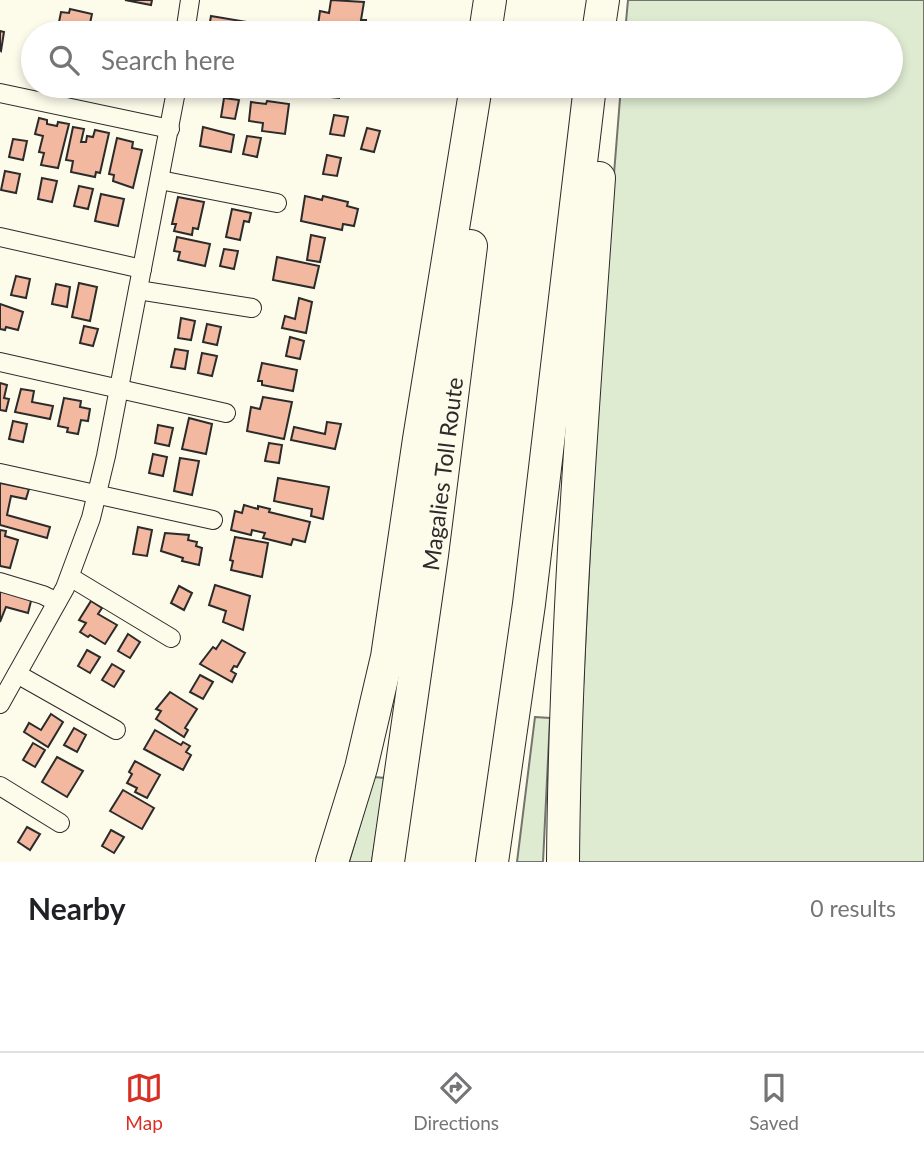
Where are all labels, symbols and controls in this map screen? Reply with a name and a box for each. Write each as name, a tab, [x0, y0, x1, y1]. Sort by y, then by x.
search box	[21, 21, 903, 98]
icon: search	[45, 41, 83, 79]
text: Search here	[101, 44, 235, 76]
street label: Magalies Toll Route	[416, 375, 468, 572]
text: Nearby	[28, 890, 126, 926]
text: 0 results	[810, 894, 896, 922]
tab: Map	[125, 1069, 163, 1134]
tab: Directions	[413, 1069, 499, 1134]
tab: Saved	[749, 1069, 799, 1134]

